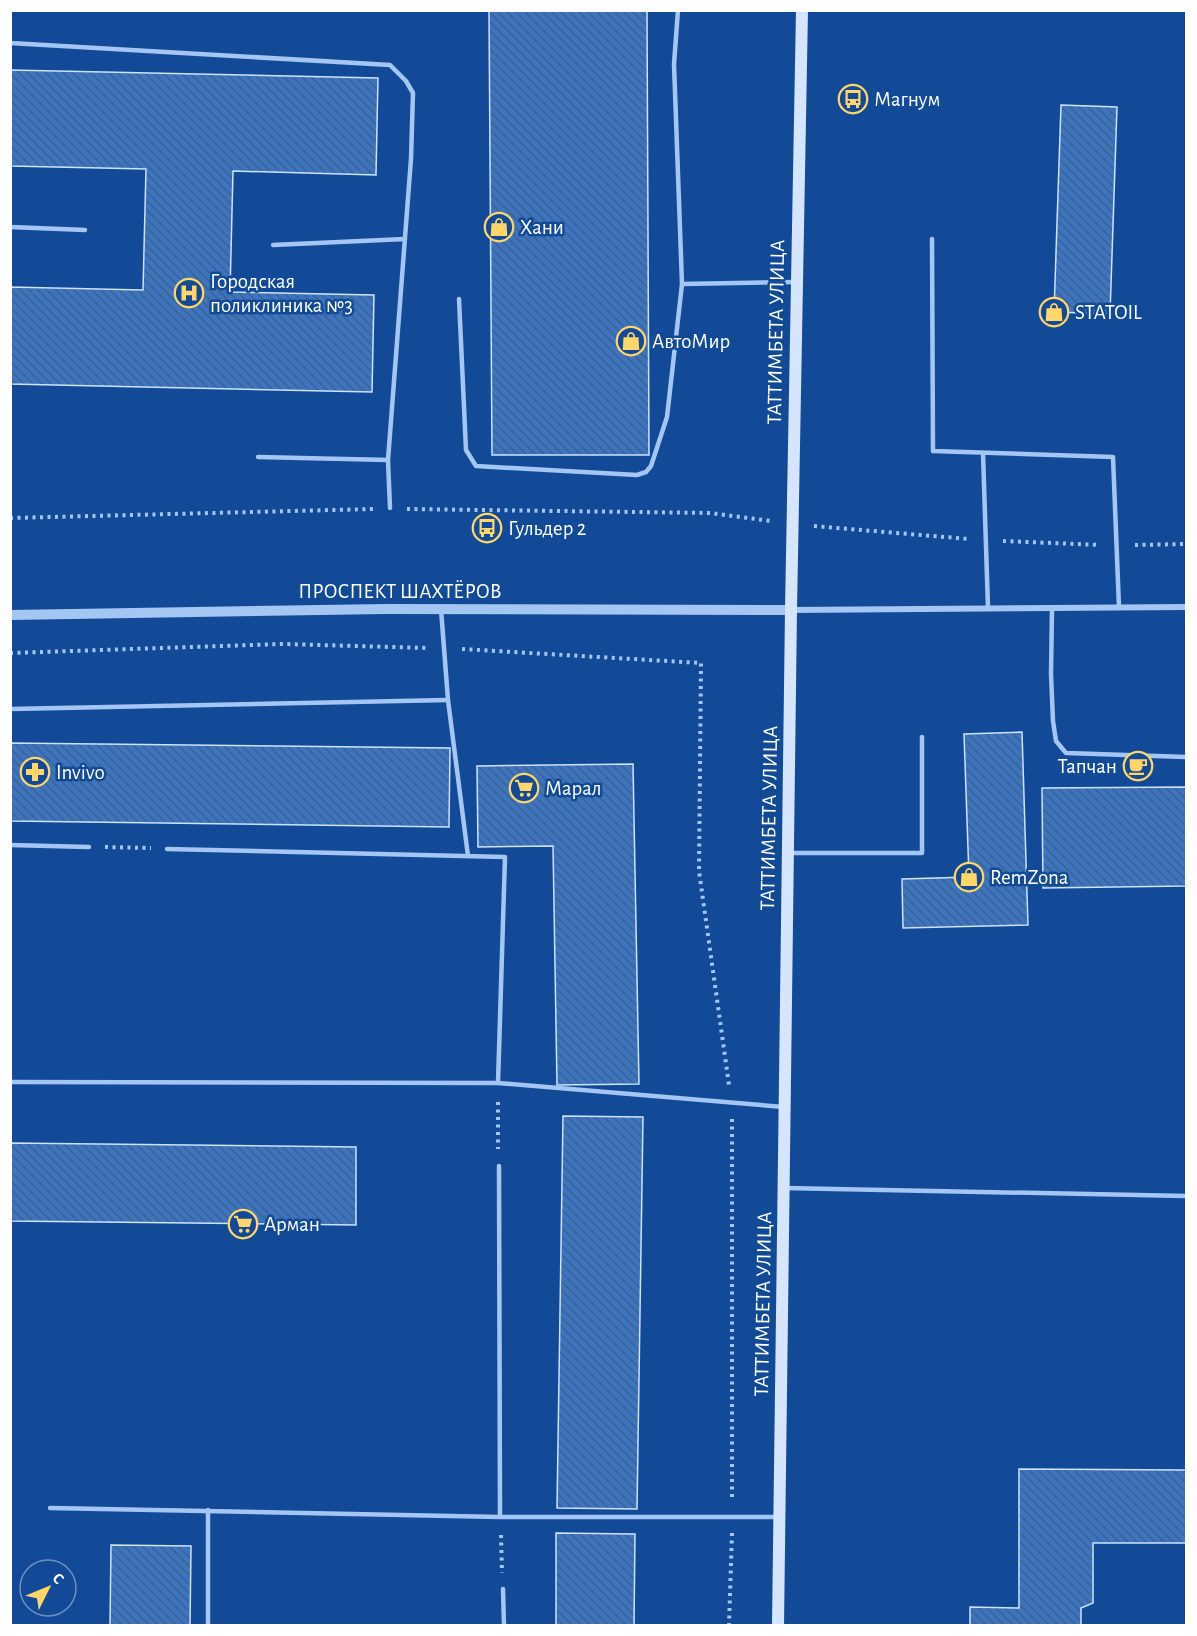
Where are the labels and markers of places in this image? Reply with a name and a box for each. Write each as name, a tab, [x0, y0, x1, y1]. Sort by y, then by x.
bus stop icon: Магнум	[837, 83, 869, 115]
place label: Магнум	[874, 89, 941, 110]
shop icon: Хани	[483, 211, 515, 243]
place label: Хани	[520, 217, 564, 238]
place label: Городская поликлиника №3	[210, 271, 353, 316]
hospital icon: Городская поликлиника №3	[173, 277, 205, 309]
shop icon: STATOIL	[1038, 296, 1070, 328]
place label: STATOIL	[1075, 302, 1142, 323]
shop icon: АвтоМир	[615, 325, 647, 357]
place label: АвтоМир	[652, 331, 730, 352]
bus stop icon: Гульдер 2	[471, 512, 503, 544]
place label: Гульдер 2	[508, 518, 586, 539]
cafe icon: Тапчан	[1122, 750, 1154, 782]
pharmacy icon: Invivo	[19, 756, 51, 788]
place label: Тапчан	[1058, 756, 1117, 777]
place label: Invivo	[56, 762, 105, 783]
supermarket icon: Марал	[508, 772, 540, 804]
place label: Марал	[545, 778, 602, 799]
shop icon: RemZona	[953, 861, 985, 893]
place label: RemZona	[990, 867, 1069, 888]
supermarket icon: Арман	[227, 1208, 259, 1240]
place label: Арман	[264, 1214, 320, 1235]

